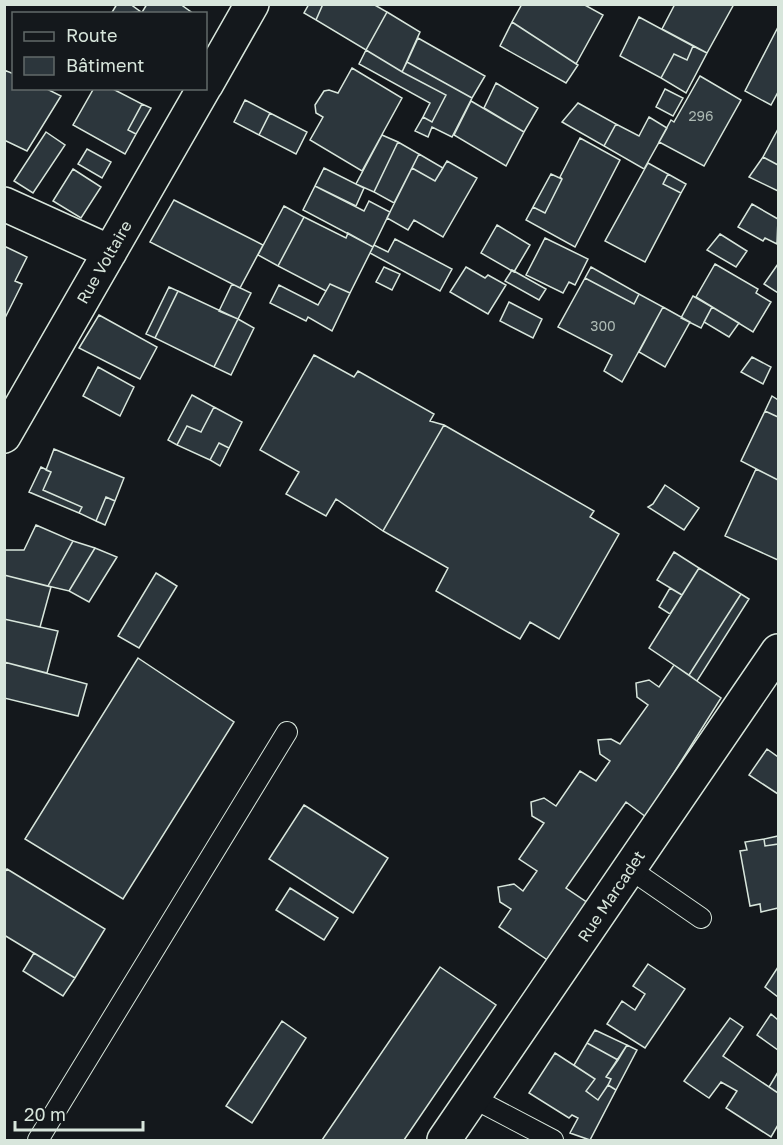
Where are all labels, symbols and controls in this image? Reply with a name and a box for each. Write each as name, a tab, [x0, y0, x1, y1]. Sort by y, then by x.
legend	[12, 12, 207, 90]
text: Route	[66, 24, 117, 46]
text: Bâtiment	[66, 54, 145, 76]
house number: 296	[688, 107, 714, 124]
street label: Rue Voltaire	[72, 217, 136, 307]
house number: 300	[590, 317, 616, 334]
street label: Rue Marcadet	[573, 847, 649, 945]
scale bar	[15, 1094, 142, 1132]
text: 20 m	[24, 1103, 66, 1125]

